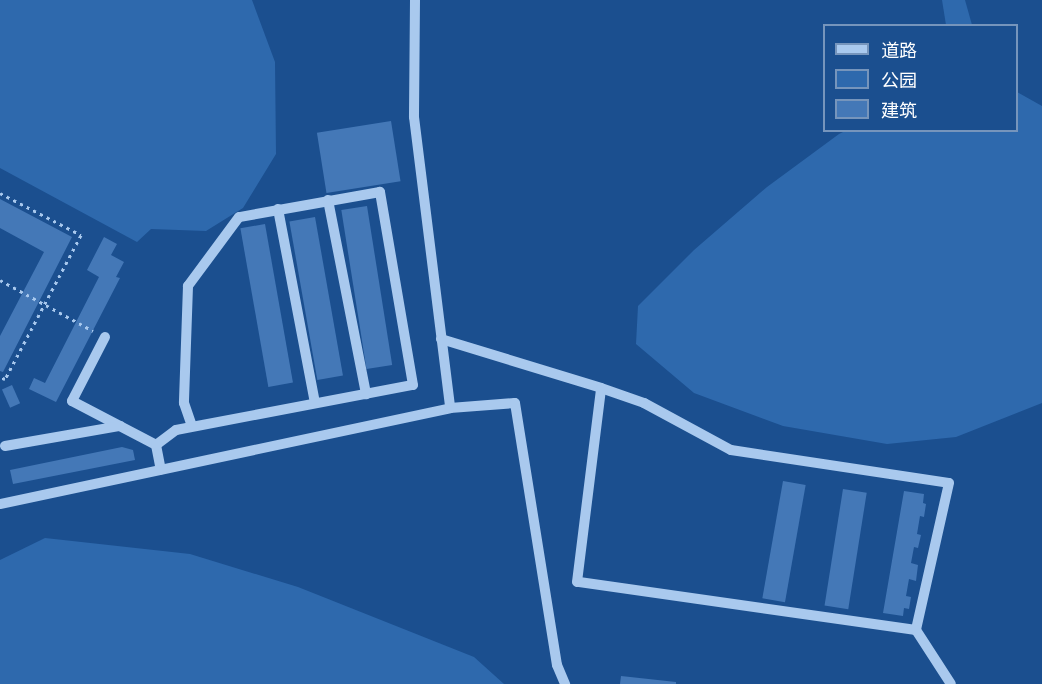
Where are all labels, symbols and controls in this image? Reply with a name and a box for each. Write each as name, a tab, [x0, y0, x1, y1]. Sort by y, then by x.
legend	[823, 24, 1018, 132]
text: 道路	[881, 39, 917, 63]
text: 公园	[881, 69, 917, 93]
text: 建筑	[881, 99, 917, 123]

